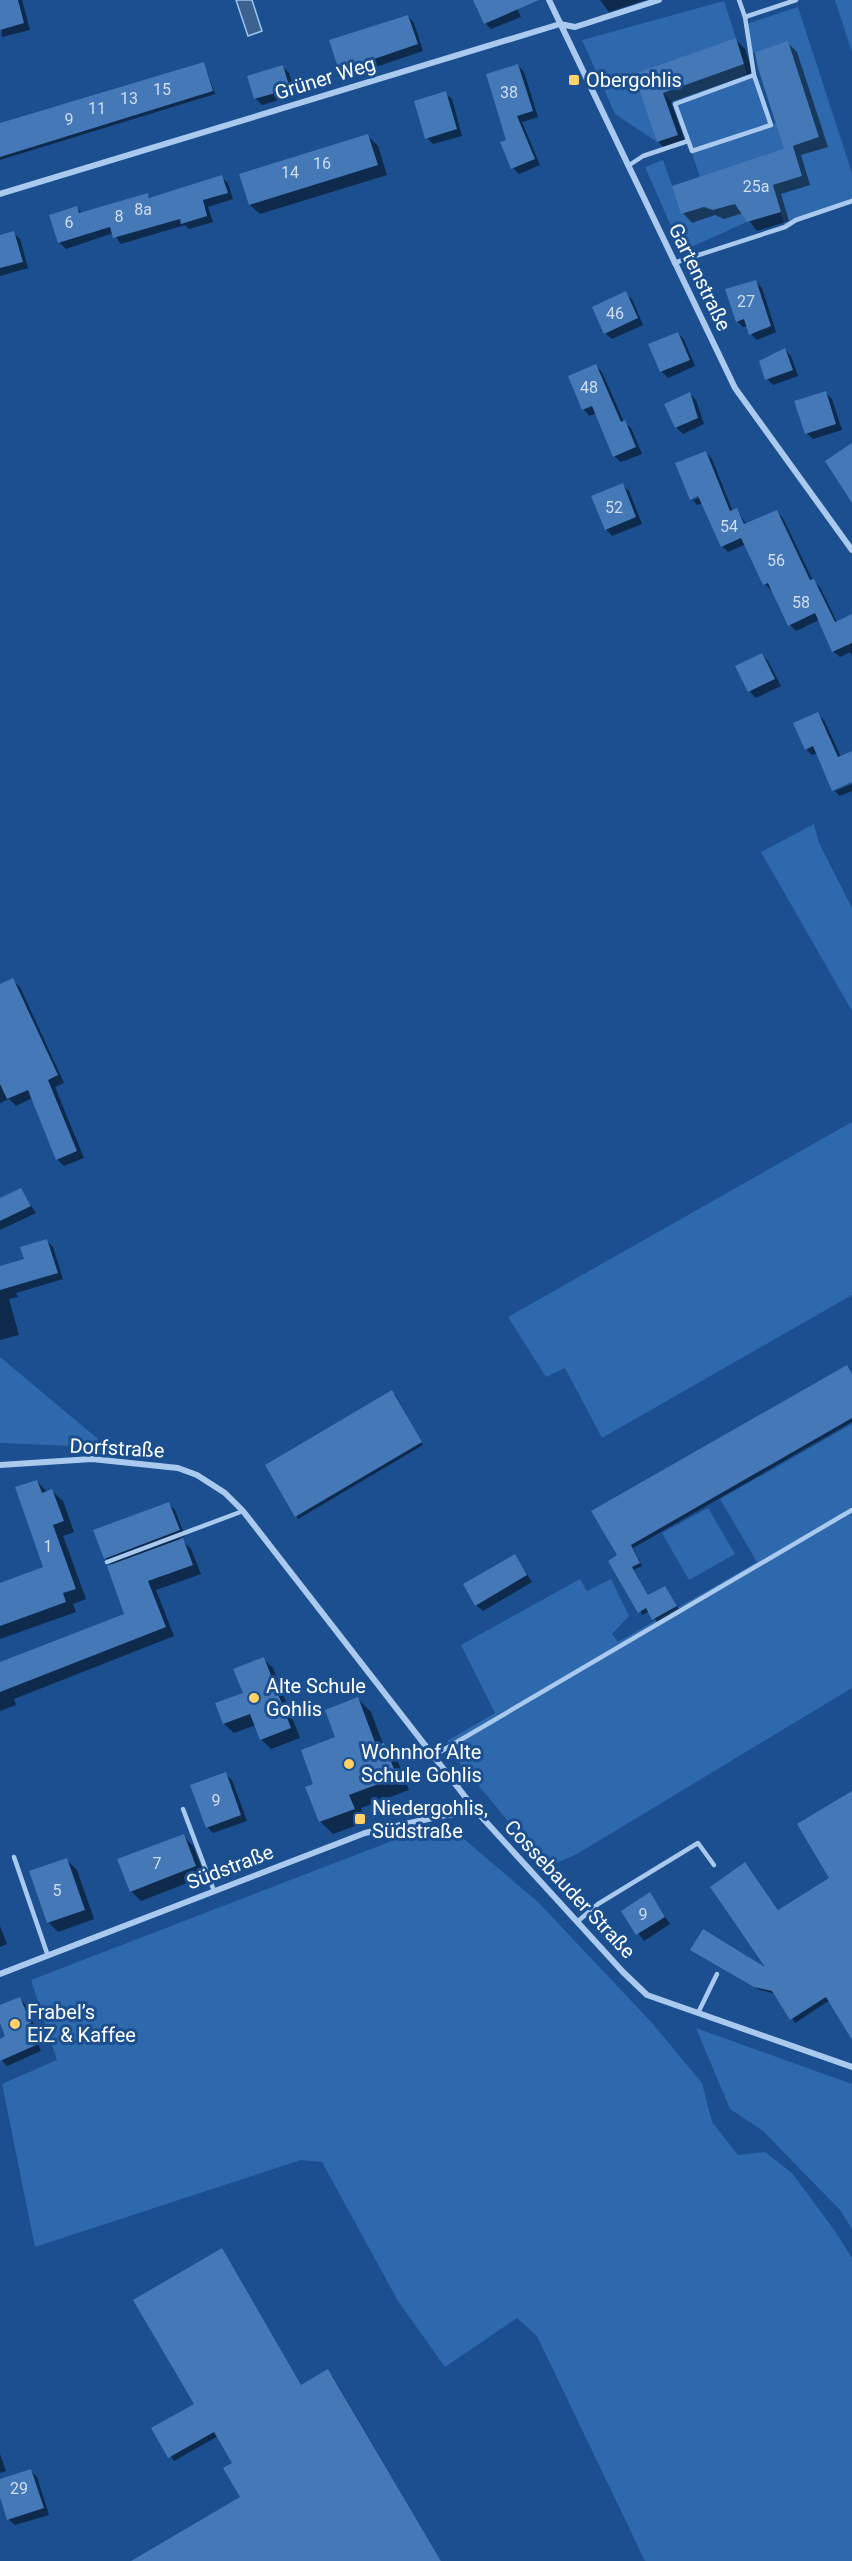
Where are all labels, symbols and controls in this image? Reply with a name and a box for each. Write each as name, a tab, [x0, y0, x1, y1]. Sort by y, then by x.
street label: Grüner Weg	[272, 51, 378, 105]
place label: Obergohlis	[586, 68, 682, 92]
marker: Obergohlis	[567, 73, 581, 87]
house number: 15	[153, 80, 171, 99]
house number: 38	[500, 83, 518, 102]
house number: 13	[120, 89, 138, 108]
house number: 11	[88, 99, 106, 118]
house number: 9	[65, 110, 74, 129]
house number: 16	[313, 154, 331, 173]
house number: 14	[281, 163, 299, 182]
house number: 25a	[743, 177, 769, 196]
house number: 8a	[134, 200, 152, 219]
house number: 8	[115, 207, 124, 226]
house number: 6	[65, 213, 74, 232]
street label: Gartenstraße	[664, 219, 736, 335]
house number: 27	[737, 292, 755, 311]
house number: 46	[606, 304, 624, 323]
house number: 48	[580, 378, 598, 397]
house number: 52	[605, 498, 623, 517]
house number: 54	[720, 517, 738, 536]
house number: 56	[767, 551, 785, 570]
house number: 58	[792, 593, 810, 612]
street label: Dorfstraße	[69, 1434, 165, 1462]
house number: 1	[44, 1537, 53, 1556]
place label: Alte Schule Gohlis	[266, 1674, 366, 1721]
marker: Alte Schule Gohlis	[247, 1691, 261, 1705]
place label: Wohnhof Alte Schule Gohlis	[361, 1740, 482, 1787]
marker: Wohnhof Alte Schule Gohlis	[342, 1757, 356, 1771]
house number: 9	[212, 1791, 221, 1810]
place label: Niedergohlis, Südstraße	[372, 1796, 488, 1843]
marker: Niedergohlis, Südstraße	[353, 1812, 367, 1826]
street label: Cossebauder Straße	[500, 1815, 640, 1963]
street label: Südstraße	[183, 1840, 277, 1894]
house number: 7	[153, 1854, 162, 1873]
house number: 5	[53, 1881, 62, 1900]
house number: 9	[639, 1905, 648, 1924]
place label: Frabel’s EiZ & Kaffee	[27, 2000, 136, 2047]
marker: Frabel’s EiZ & Kaffee	[8, 2017, 22, 2031]
house number: 29	[10, 2479, 28, 2498]

